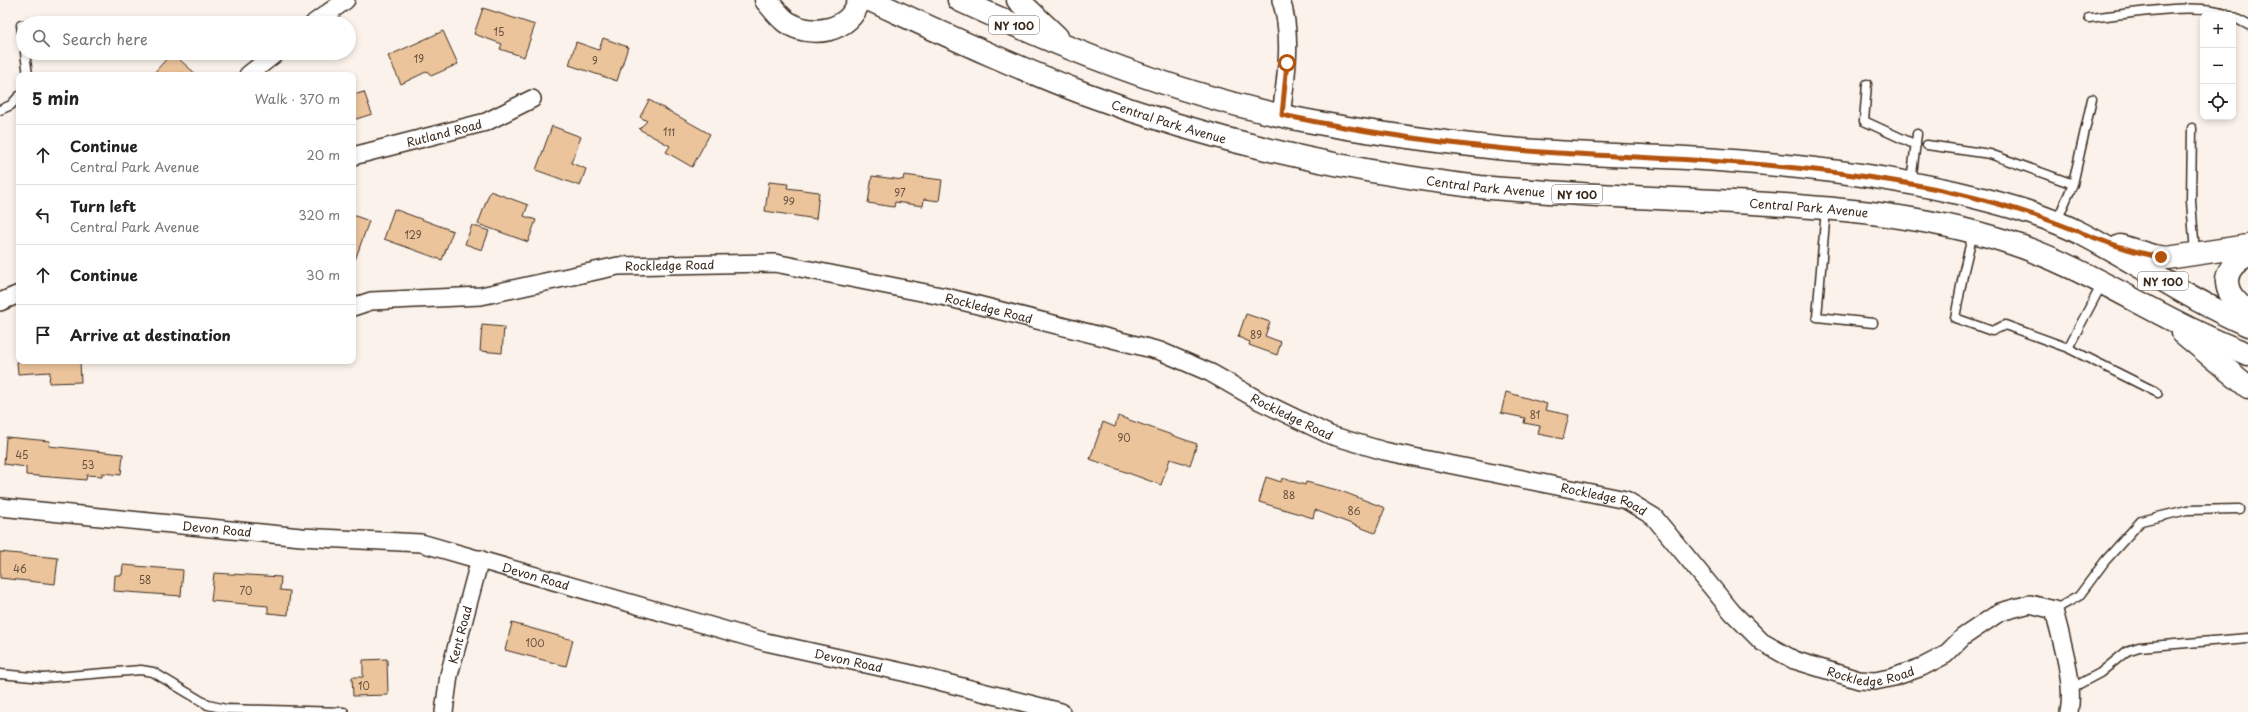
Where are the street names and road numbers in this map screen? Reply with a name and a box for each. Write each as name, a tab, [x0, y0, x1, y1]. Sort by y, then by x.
road number: NY 100	[989, 16, 1039, 34]
street label: Central Park Avenue	[1109, 95, 1229, 148]
street label: Rutland Road	[404, 114, 484, 151]
street label: Central Park Avenue	[1425, 171, 1546, 201]
road number: NY 100	[1552, 185, 1602, 203]
street label: Central Park Avenue	[1749, 194, 1870, 222]
street label: Rockledge Road	[625, 255, 715, 275]
road number: NY 100	[2138, 272, 2188, 290]
street label: Rockledge Road	[943, 288, 1035, 328]
street label: Rockledge Road	[1248, 389, 1336, 444]
street label: Rockledge Road	[1559, 478, 1651, 520]
street label: Devon Road	[181, 516, 252, 541]
street label: Devon Road	[500, 558, 572, 594]
street label: Kent Road	[443, 604, 476, 666]
street label: Devon Road	[813, 644, 884, 676]
street label: Rockledge Road	[1825, 661, 1917, 690]

